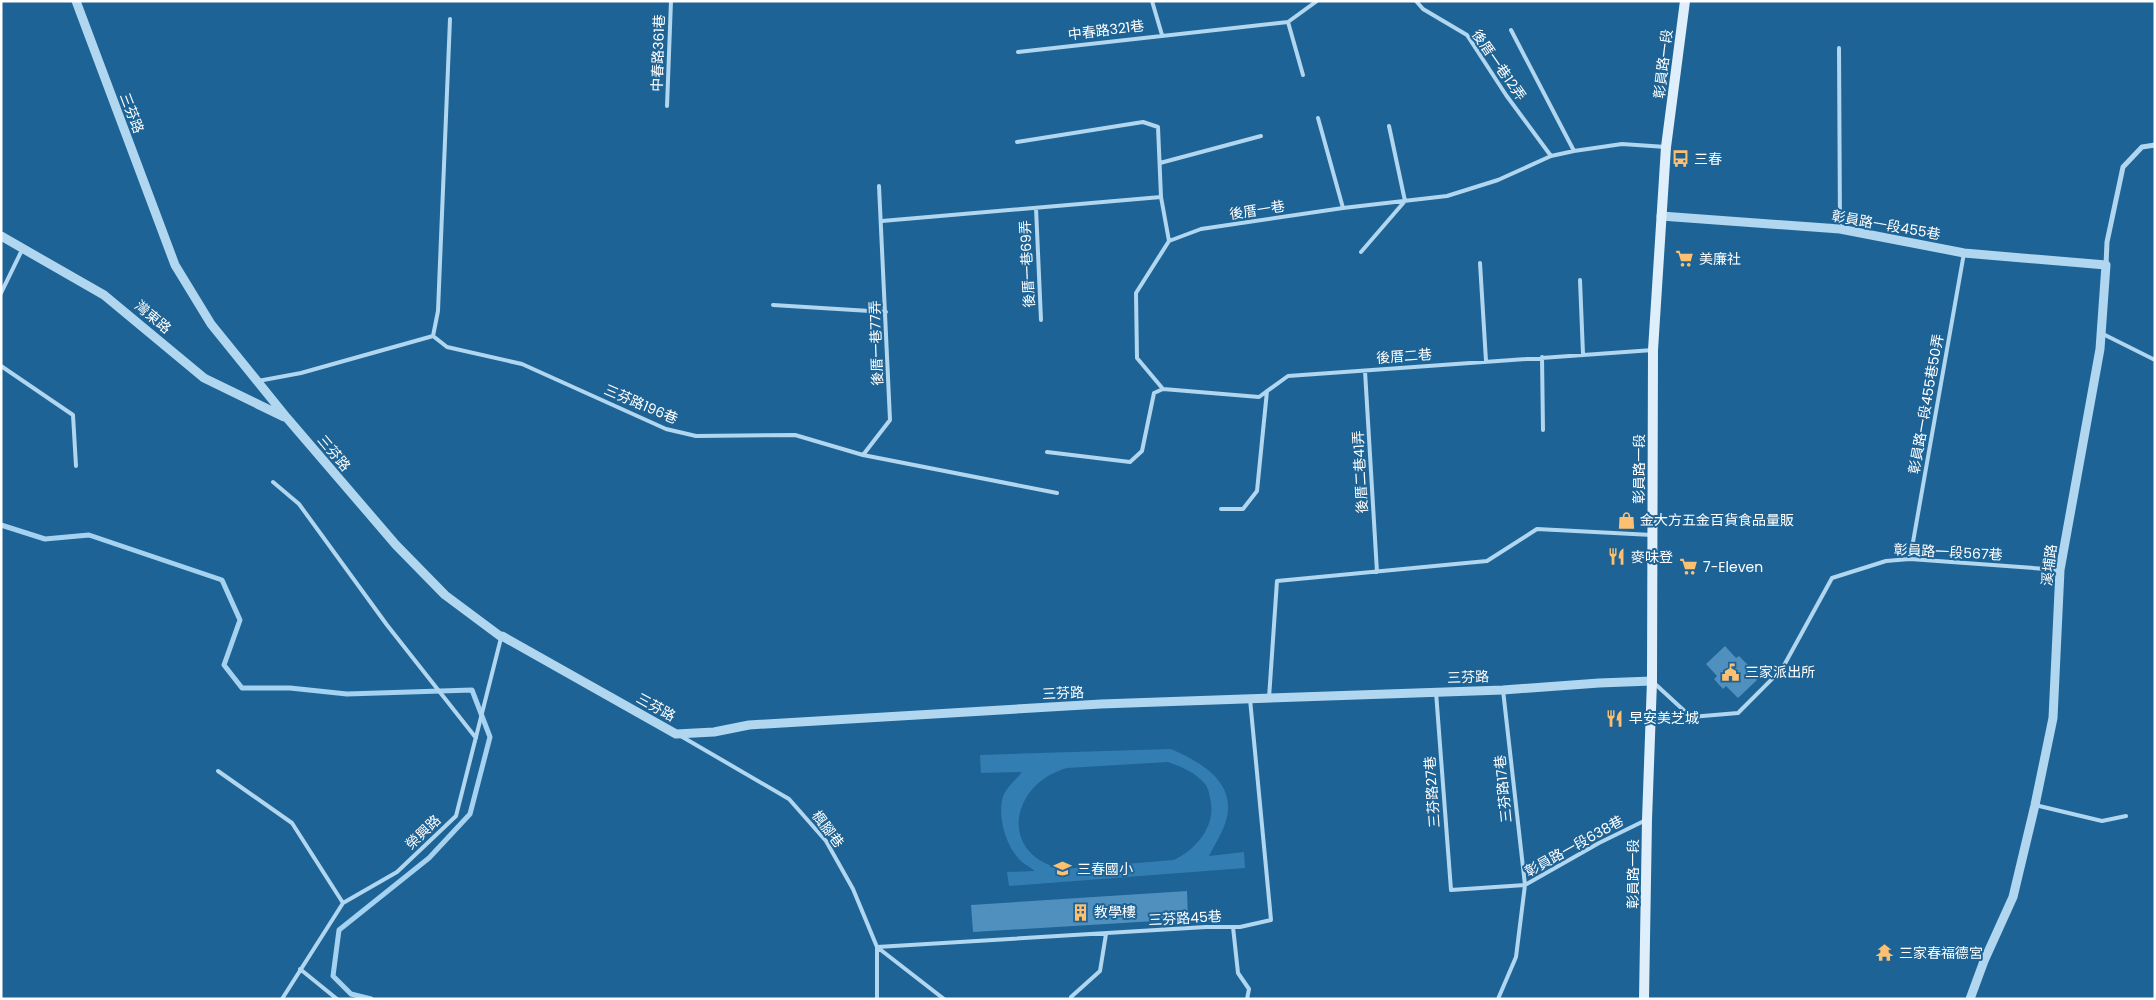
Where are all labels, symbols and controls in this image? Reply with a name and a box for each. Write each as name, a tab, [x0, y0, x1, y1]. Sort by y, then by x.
street label: 中春路361巷	[647, 14, 669, 92]
street label: 中春路321巷	[1067, 15, 1145, 45]
street label: 後厝一巷12弄	[1467, 25, 1531, 105]
street label: 彰員路一段	[1649, 28, 1677, 100]
street label: 三芬路	[115, 90, 149, 136]
bus stop icon: 三春	[1670, 149, 1690, 169]
place label: 三春	[1694, 149, 1722, 169]
street label: 後厝一巷	[1228, 196, 1286, 224]
street label: 彰員路一段455巷	[1830, 206, 1942, 244]
street label: 後厝一巷69弄	[1015, 220, 1039, 308]
supermarket icon: 美廉社	[1675, 249, 1695, 269]
place label: 美廉社	[1699, 249, 1741, 269]
street label: 灣東路	[130, 296, 176, 338]
street label: 後厝一巷77弄	[865, 300, 887, 386]
street label: 彰員路一段455巷50弄	[1904, 332, 1948, 476]
street label: 後厝二巷	[1375, 344, 1433, 368]
street label: 三芬路196巷	[601, 380, 681, 428]
street label: 三芬路	[313, 430, 355, 476]
street label: 後厝二巷41弄	[1348, 430, 1372, 514]
street label: 彰員路一段	[1629, 434, 1649, 504]
shop icon: 金大方五金百貨食品量販	[1616, 510, 1636, 530]
place label: 金大方五金百貨食品量販	[1640, 510, 1794, 530]
street label: 彰員路一段567巷	[1893, 539, 2003, 565]
street label: 溪埔路	[2037, 543, 2061, 587]
restaurant icon: 麥味登	[1607, 547, 1627, 567]
place label: 麥味登	[1631, 547, 1673, 567]
supermarket icon: 7-Eleven	[1679, 557, 1699, 577]
place label: 7-Eleven	[1703, 557, 1763, 577]
public building icon: 三家派出所	[1721, 662, 1741, 682]
place label: 三家派出所	[1745, 662, 1815, 682]
street label: 三芬路	[1447, 666, 1489, 688]
street label: 三芬路	[1042, 682, 1084, 704]
street label: 三芬路	[633, 688, 679, 726]
restaurant icon: 早安美芝城	[1605, 708, 1625, 728]
place label: 早安美芝城	[1629, 708, 1699, 728]
street label: 三芬路17巷	[1489, 754, 1517, 824]
street label: 三芬路27巷	[1420, 756, 1444, 828]
street label: 楓腳巷	[807, 806, 849, 852]
street label: 榮興路	[401, 810, 445, 854]
street label: 彰員路一段638巷	[1521, 811, 1627, 881]
street label: 彰員路一段	[1623, 839, 1643, 909]
school or university icon: 三春國小	[1053, 859, 1073, 879]
place label: 三春國小	[1077, 859, 1133, 879]
building icon: 教學樓	[1070, 902, 1090, 922]
place label: 教學樓	[1094, 902, 1136, 922]
street label: 三芬路45巷	[1148, 906, 1222, 930]
temple icon: 三家春福德宮	[1875, 943, 1895, 963]
place label: 三家春福德宮	[1899, 943, 1983, 963]

